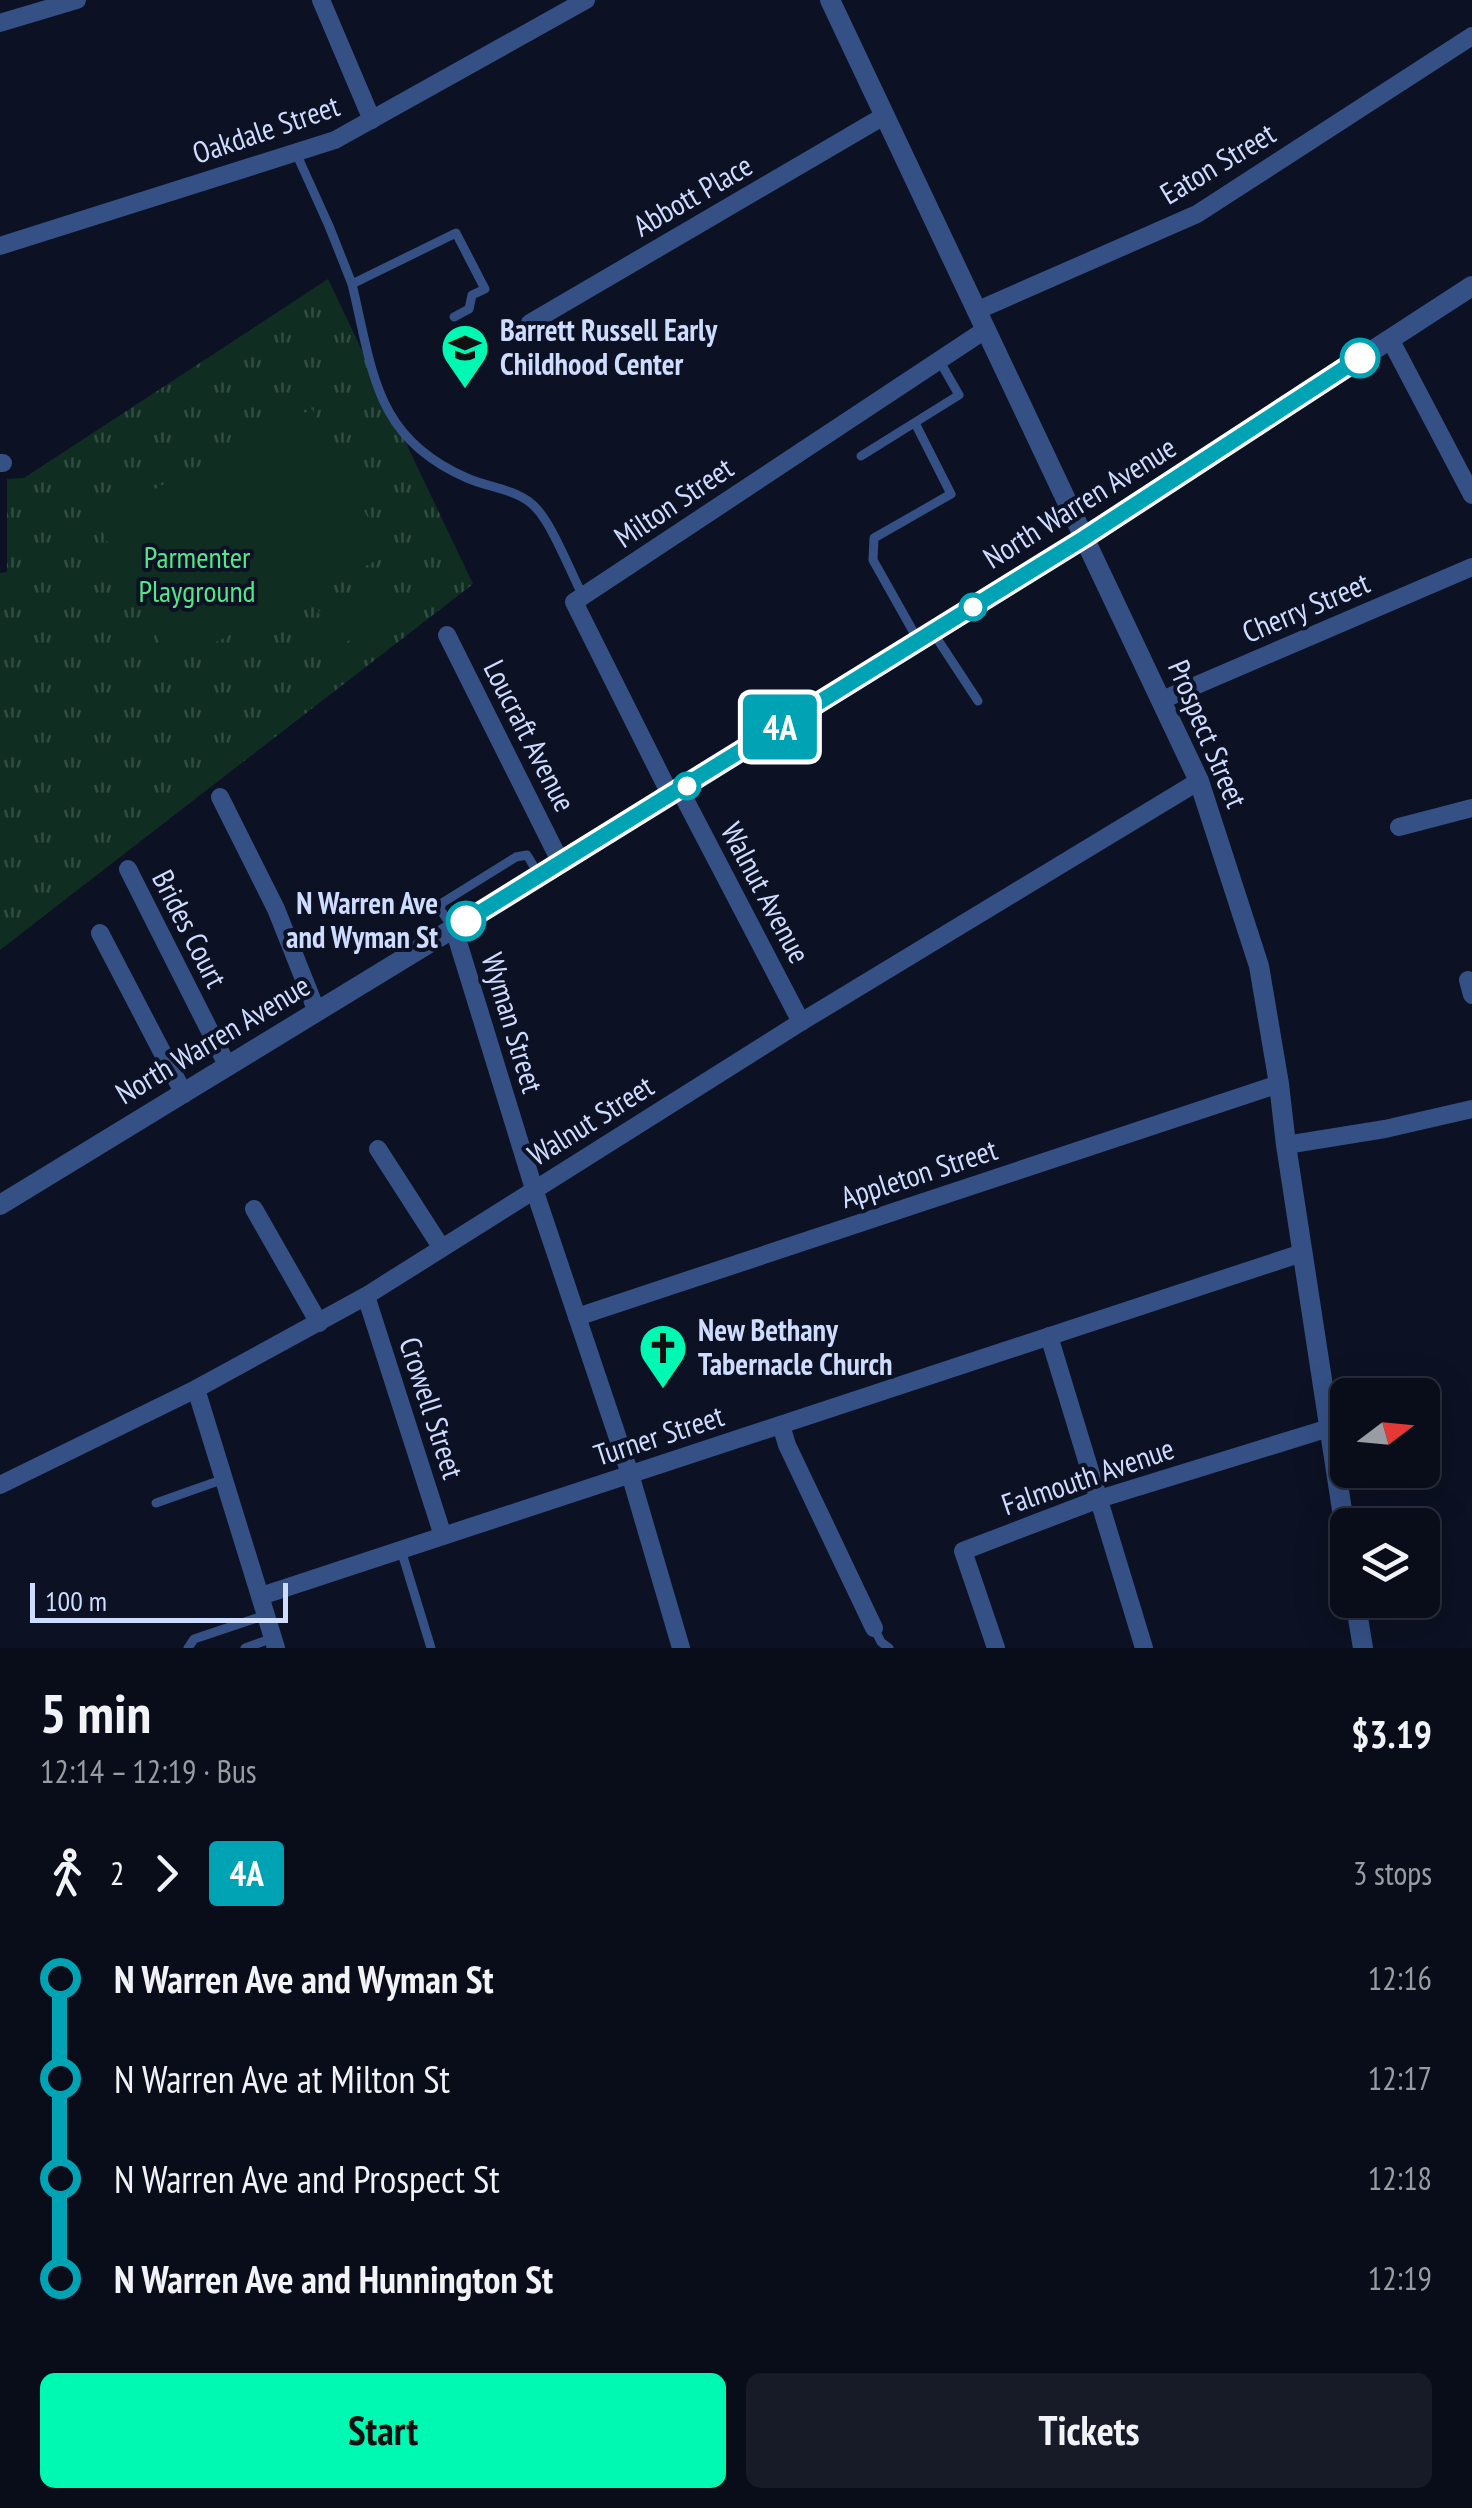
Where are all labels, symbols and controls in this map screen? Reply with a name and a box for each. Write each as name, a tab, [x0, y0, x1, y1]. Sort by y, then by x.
street label: Oakdale Street	[187, 85, 345, 172]
street label: Eaton Street	[1153, 113, 1283, 212]
street label: Abbott Place	[626, 145, 759, 244]
place label: Barrett Russell Early Childhood Center	[500, 310, 718, 383]
school or university icon: Barrett Russell Early Childhood Center	[439, 322, 491, 390]
unlabelled marker	[1341, 339, 1379, 377]
street label: North Warren Avenue	[976, 427, 1183, 577]
street label: Milton Street	[606, 447, 741, 556]
park label: Parmenter Playground	[138, 537, 256, 610]
street label: Cherry Street	[1236, 562, 1376, 651]
unlabelled marker	[960, 594, 986, 620]
street label: Loucraft Avenue	[476, 653, 585, 818]
street label: Prospect Street	[1160, 654, 1257, 814]
line badge: 4A	[735, 694, 825, 760]
text: 4A	[763, 704, 797, 750]
unlabelled marker	[674, 773, 700, 799]
street label: Walnut Avenue	[713, 815, 820, 969]
street label: Brides Court	[144, 863, 237, 994]
place label: N Warren Ave and Wyman St	[286, 883, 438, 956]
marker: N Warren Ave and Wyman St	[447, 902, 485, 940]
street label: Wyman Street	[474, 948, 553, 1098]
street label: North Warren Avenue	[108, 965, 317, 1112]
street label: Walnut Street	[520, 1065, 661, 1174]
street label: Appleton Street	[835, 1129, 1002, 1216]
place label: New Bethany Tabernacle Church	[698, 1310, 893, 1383]
church icon: New Bethany Tabernacle Church	[637, 1322, 689, 1390]
street label: Crowell Street	[391, 1332, 474, 1484]
north arrow	[1330, 1378, 1440, 1488]
map controls	[1330, 1378, 1440, 1618]
street label: Turner Street	[589, 1395, 729, 1474]
street label: Falmouth Avenue	[996, 1428, 1179, 1523]
button: layers	[1330, 1508, 1440, 1618]
scale bar	[30, 1578, 288, 1622]
text: 100 m	[45, 1582, 107, 1619]
text: 5 min	[40, 1677, 151, 1748]
text: $3.19	[1351, 1709, 1432, 1758]
text: 12:14 – 12:19 · Bus	[40, 1750, 257, 1792]
icon: walk	[40, 1846, 95, 1901]
icon: forward	[139, 1846, 194, 1901]
text: 4A	[229, 1850, 264, 1896]
text: 2	[110, 1852, 124, 1894]
text: 3 stops	[1353, 1852, 1432, 1894]
text: N Warren Ave and Wyman St	[114, 1954, 494, 2003]
text: 12:16	[1368, 1957, 1432, 1999]
text: N Warren Ave at Milton St	[114, 2054, 450, 2103]
text: 12:17	[1368, 2057, 1432, 2099]
text: N Warren Ave and Prospect St	[114, 2154, 500, 2203]
text: 12:18	[1368, 2157, 1432, 2199]
text: N Warren Ave and Hunnington St	[114, 2254, 553, 2303]
text: 12:19	[1368, 2257, 1432, 2299]
button: Start	[40, 2373, 726, 2488]
button: Tickets	[746, 2373, 1432, 2488]

